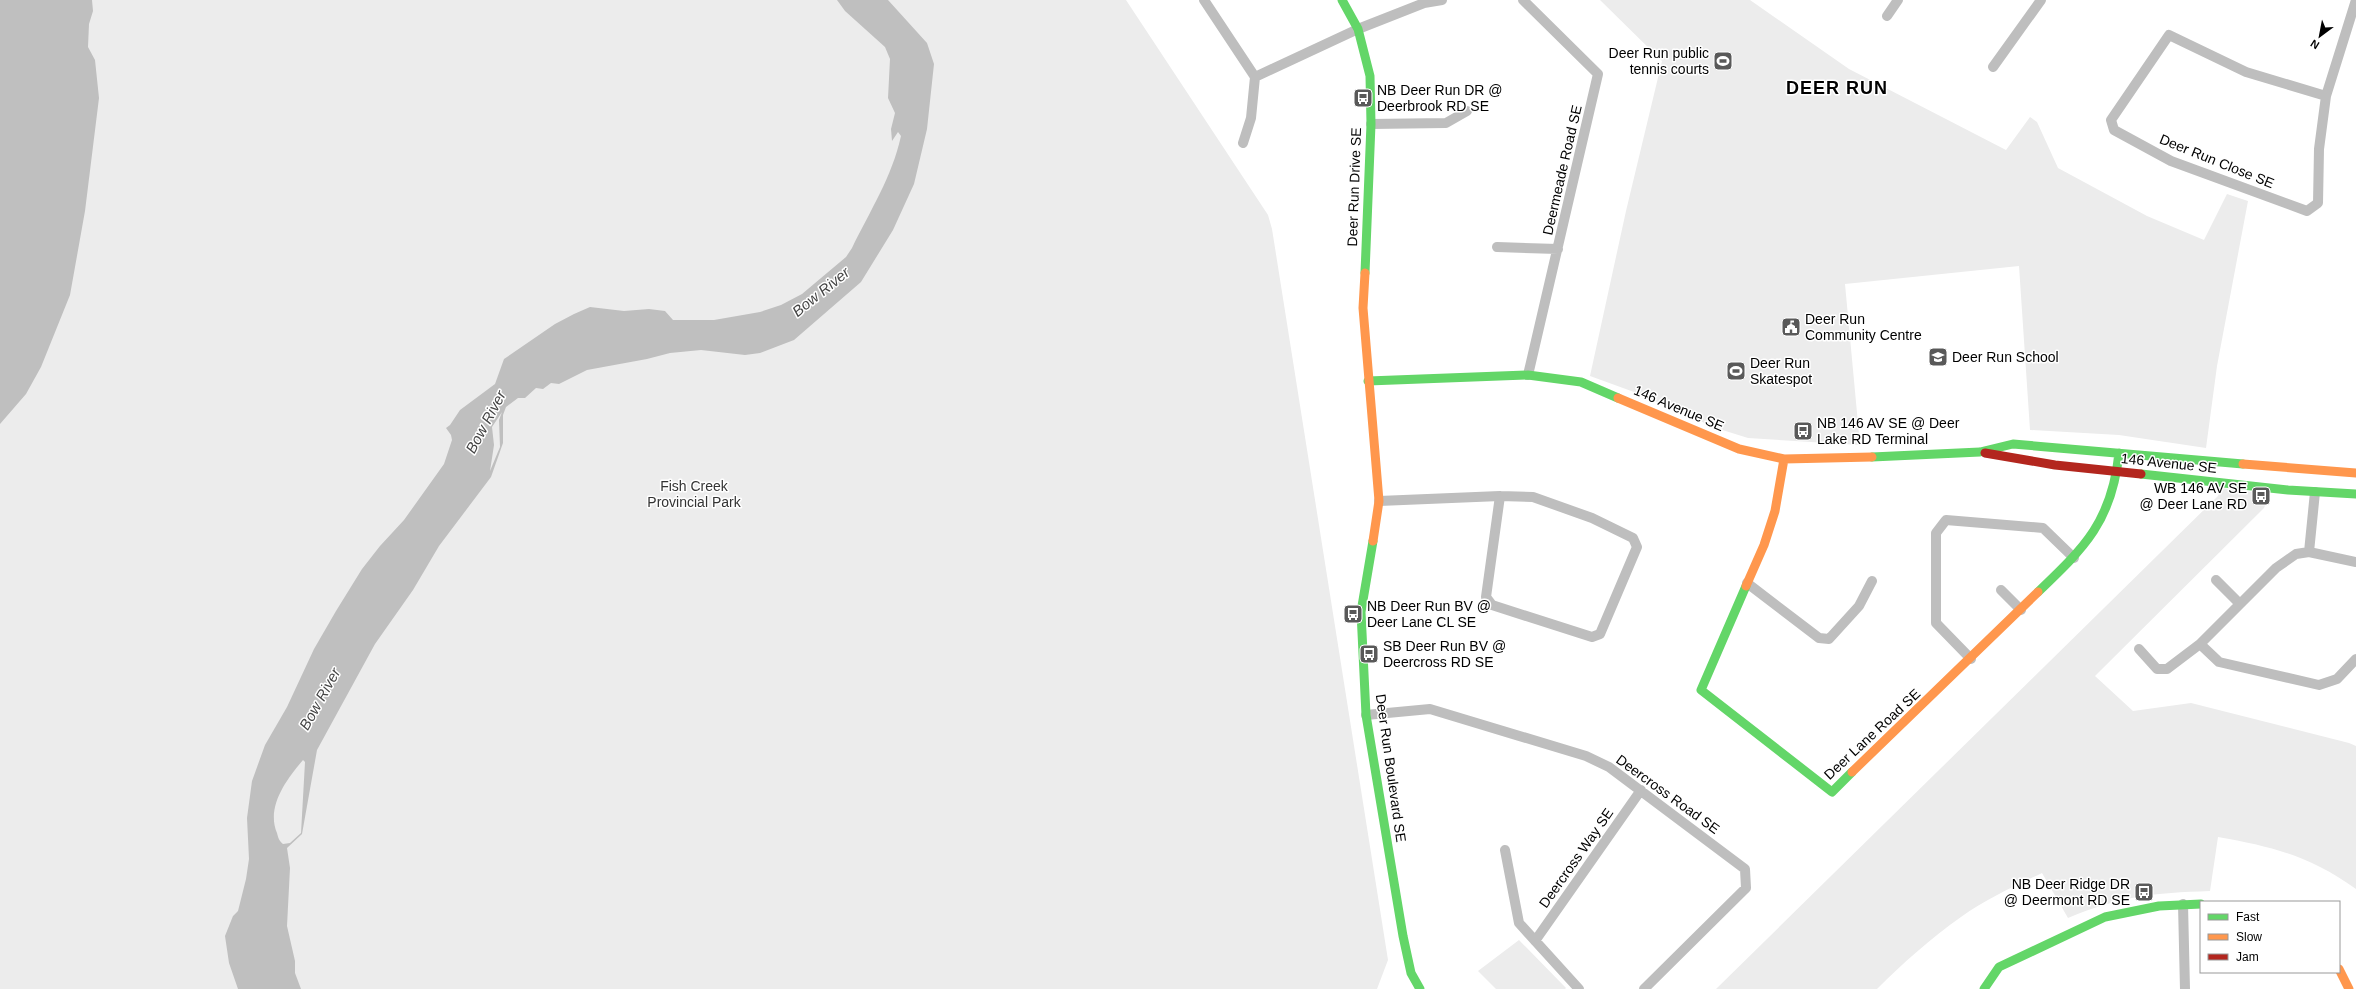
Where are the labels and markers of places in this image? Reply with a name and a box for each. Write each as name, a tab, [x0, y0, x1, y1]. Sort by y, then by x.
place label: Deer Run public tennis courts	[1609, 45, 1709, 77]
sports icon: Deer Run public tennis courts	[1712, 50, 1734, 72]
place label: NB Deer Run DR @ Deerbrook RD SE	[1377, 82, 1502, 114]
bus stop icon: NB Deer Run DR @ Deerbrook RD SE	[1352, 87, 1374, 109]
place label: Deer Run Community Centre	[1805, 311, 1922, 343]
public building icon: Deer Run Community Centre	[1780, 316, 1802, 338]
school or university icon: Deer Run School	[1927, 346, 1949, 368]
place label: Deer Run School	[1952, 349, 2059, 365]
place label: Deer Run Skatespot	[1750, 355, 1812, 387]
sports icon: Deer Run Skatespot	[1725, 360, 1747, 382]
place label: NB 146 AV SE @ Deer Lake RD Terminal	[1817, 415, 1960, 447]
bus stop icon: NB 146 AV SE @ Deer Lake RD Terminal	[1792, 420, 1814, 442]
place label: WB 146 AV SE @ Deer Lane RD	[2139, 480, 2247, 512]
bus stop icon: WB 146 AV SE @ Deer Lane RD	[2250, 485, 2272, 507]
place label: NB Deer Run BV @ Deer Lane CL SE	[1367, 598, 1491, 630]
bus stop icon: NB Deer Run BV @ Deer Lane CL SE	[1342, 603, 1364, 625]
place label: SB Deer Run BV @ Deercross RD SE	[1383, 638, 1506, 670]
bus stop icon: SB Deer Run BV @ Deercross RD SE	[1358, 643, 1380, 665]
place label: NB Deer Ridge DR @ Deermont RD SE	[2004, 876, 2130, 908]
bus stop icon: NB Deer Ridge DR @ Deermont RD SE	[2133, 881, 2155, 903]

